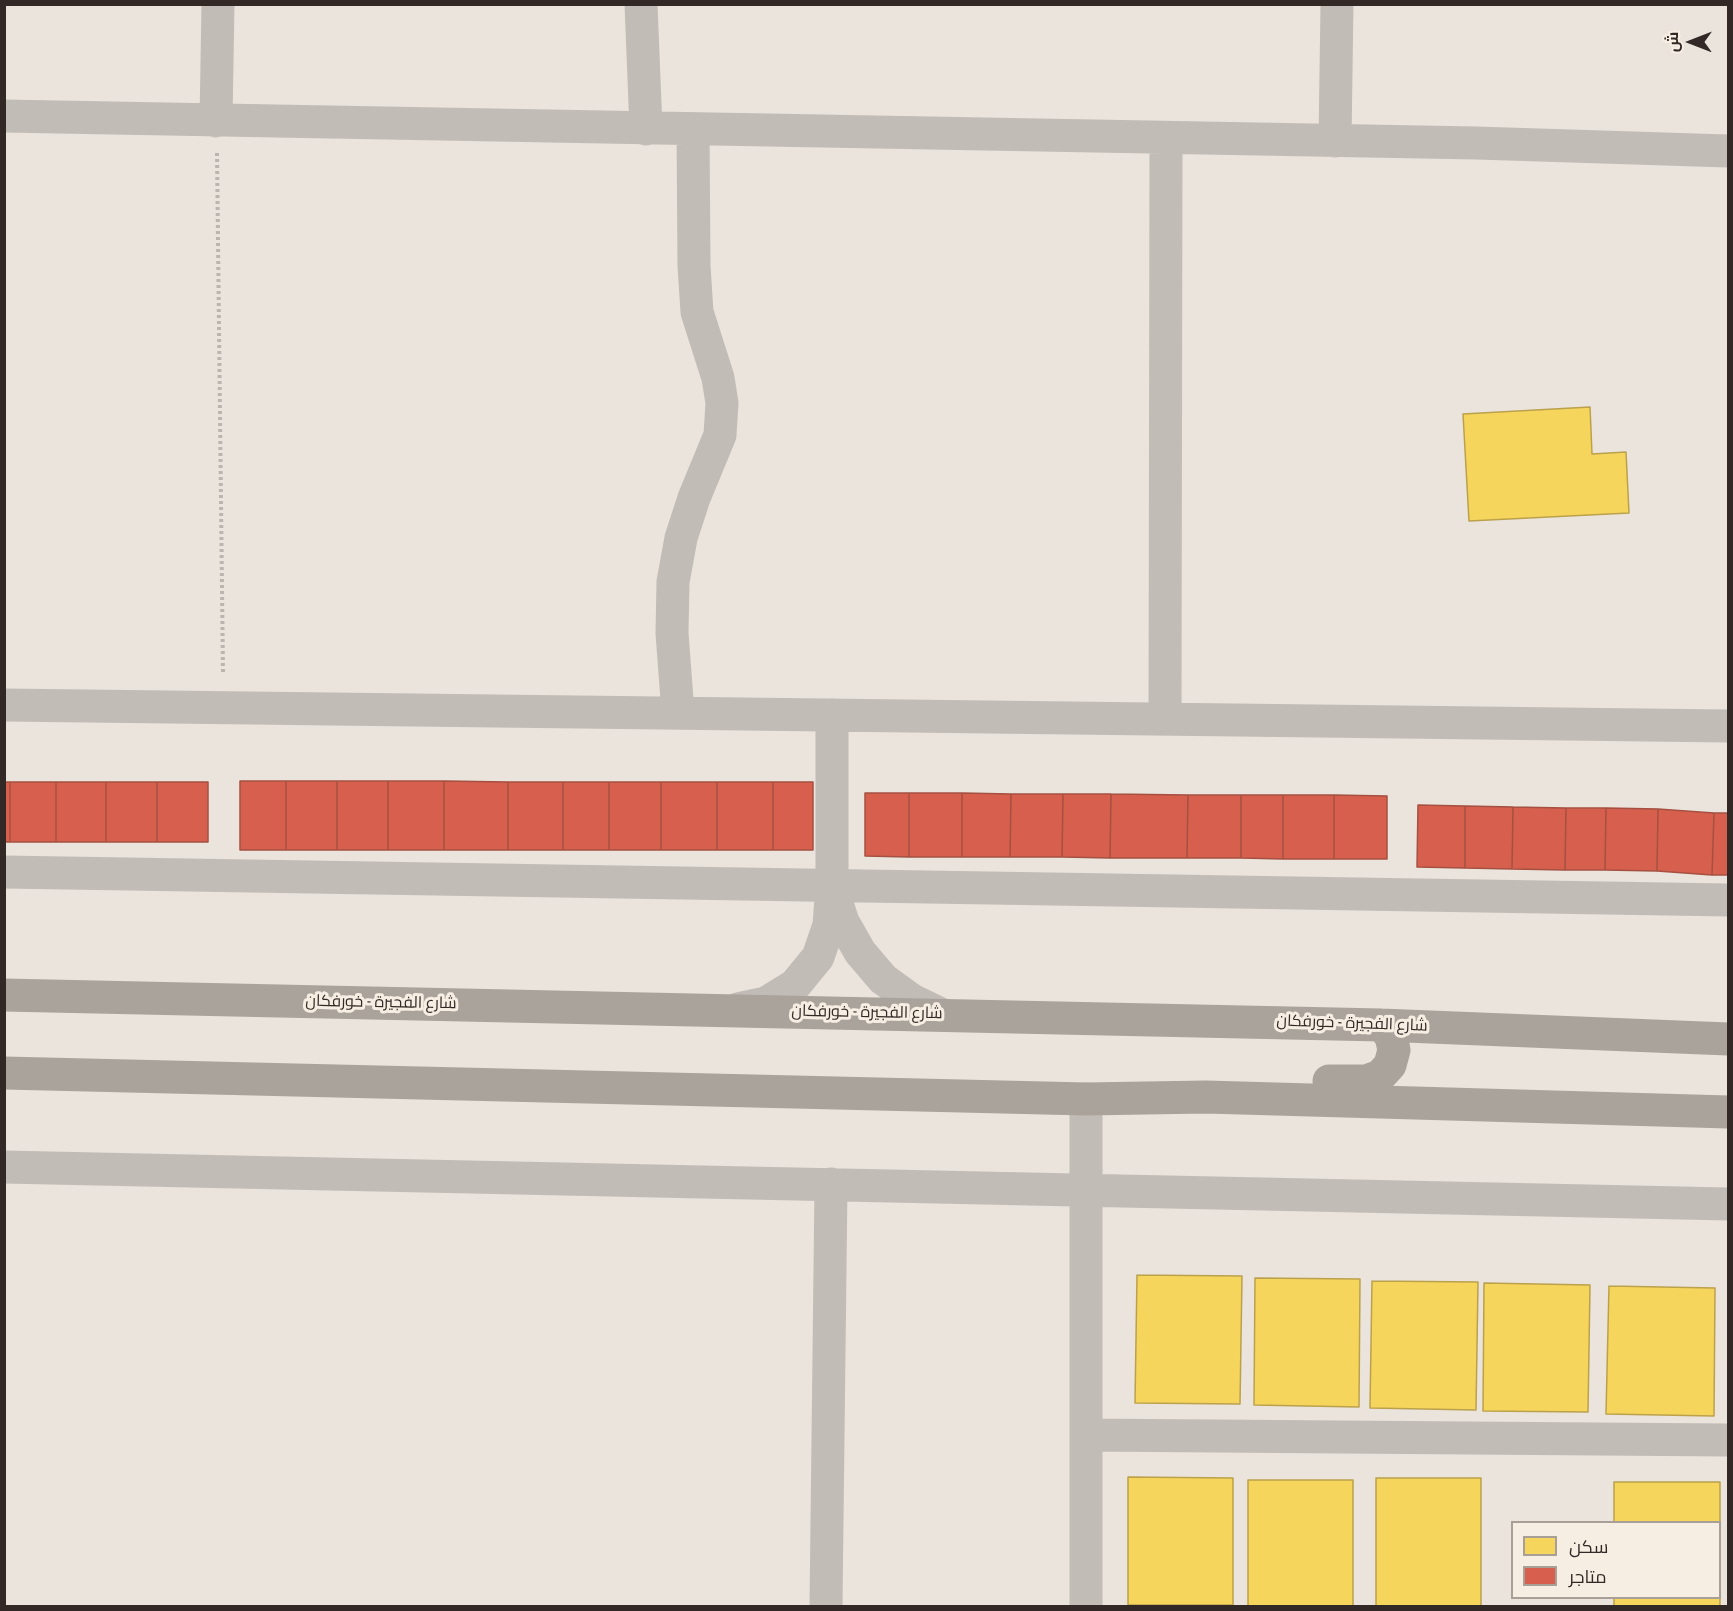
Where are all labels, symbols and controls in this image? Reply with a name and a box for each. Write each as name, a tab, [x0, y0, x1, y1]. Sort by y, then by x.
north arrow	[1661, 12, 1721, 72]
text: ش	[1663, 32, 1682, 52]
street label: شارع الفجيرة - خورفكان	[305, 992, 457, 1014]
street label: شارع الفجيرة - خورفكان	[791, 1002, 943, 1024]
street label: شارع الفجيرة - خورفكان	[1276, 1012, 1428, 1036]
legend	[1511, 1521, 1721, 1599]
text: سكن	[1569, 1536, 1608, 1557]
text: متاجر	[1569, 1566, 1607, 1587]

